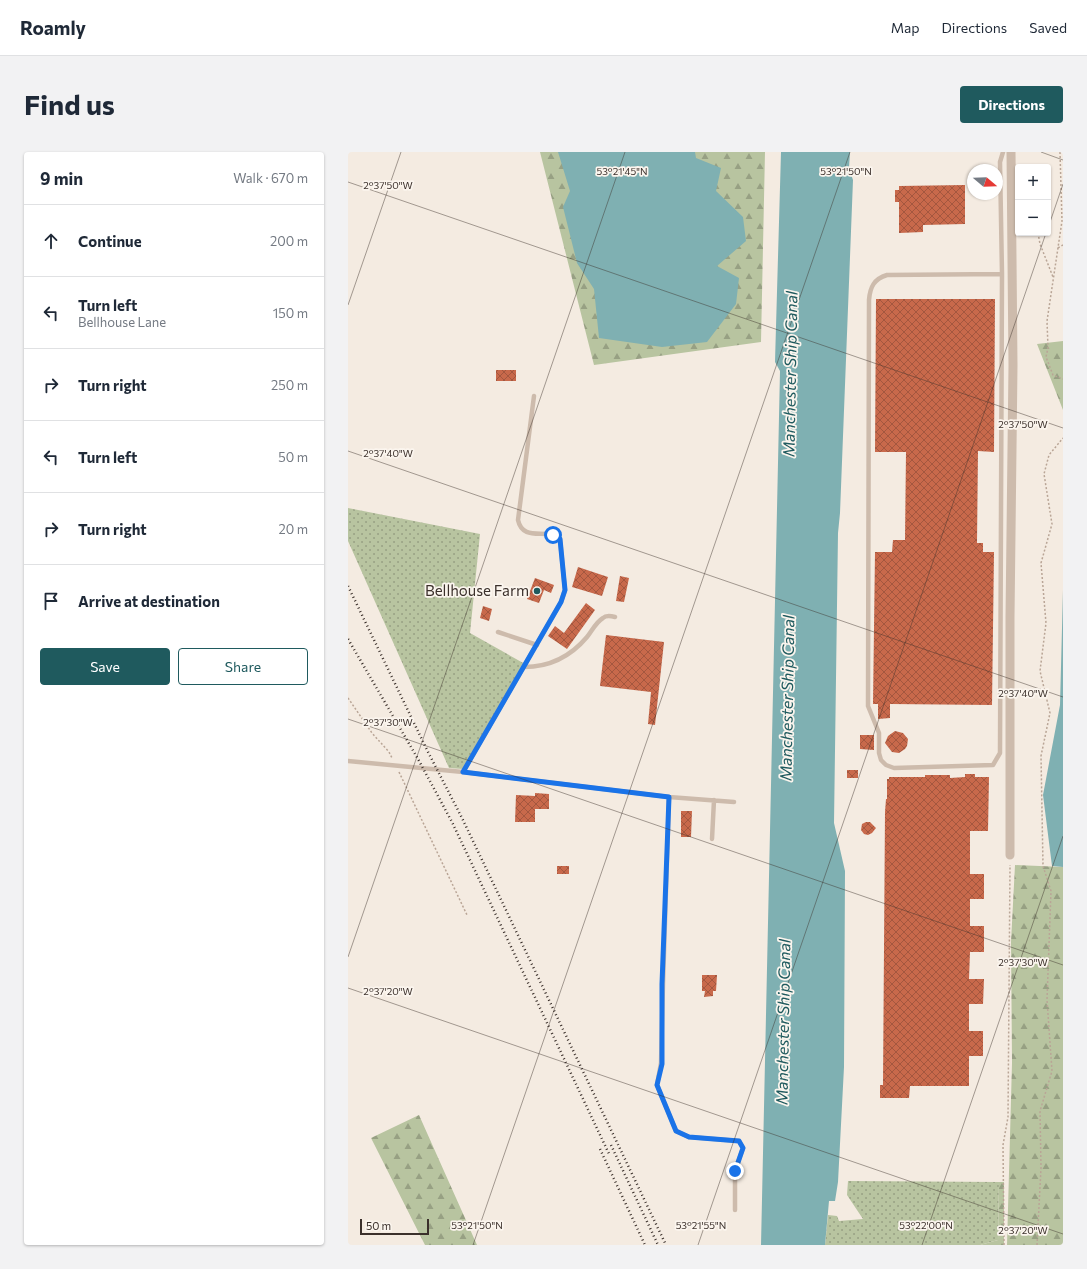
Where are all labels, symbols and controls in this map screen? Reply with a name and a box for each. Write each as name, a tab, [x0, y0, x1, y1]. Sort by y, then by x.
text: Roamly	[20, 16, 86, 39]
text: Map	[891, 19, 920, 36]
text: Directions	[942, 19, 1007, 36]
text: Saved	[1029, 19, 1067, 36]
button: Directions	[960, 86, 1063, 123]
text: Find us	[24, 87, 115, 121]
north arrow	[967, 164, 1003, 200]
map controls	[1015, 164, 1051, 236]
button: +	[1015, 164, 1051, 200]
text: 53°21'45"N	[597, 165, 647, 177]
text: 53°21'50"N	[820, 165, 872, 177]
text: 9 min	[40, 168, 83, 189]
text: Walk · 670 m	[233, 170, 308, 186]
text: 2°37'50"W	[363, 179, 413, 191]
button: −	[1015, 200, 1051, 236]
icon: ahead	[40, 230, 62, 252]
text: Continue	[78, 232, 142, 250]
text: 200 m	[270, 233, 308, 249]
water label: Manchester Ship Canal	[779, 290, 800, 457]
text: Turn left	[78, 296, 137, 314]
icon: left	[40, 302, 62, 324]
text: 150 m	[273, 305, 308, 321]
text: Bellhouse Lane	[78, 314, 166, 330]
icon: right	[40, 374, 62, 396]
text: Turn right	[78, 376, 147, 394]
text: 250 m	[271, 377, 308, 393]
text: 2°37'50"W	[998, 418, 1048, 430]
icon: left	[40, 446, 62, 468]
text: 2°37'40"W	[363, 447, 413, 459]
text: Turn left	[78, 448, 137, 466]
text: 50 m	[278, 449, 308, 465]
icon: right	[40, 518, 62, 540]
text: Turn right	[78, 520, 147, 538]
text: 20 m	[279, 521, 308, 537]
route start	[544, 526, 562, 544]
place label: Bellhouse Farm	[425, 581, 529, 599]
marker: Bellhouse Farm	[532, 586, 542, 596]
icon: arrive	[40, 590, 62, 612]
text: Arrive at destination	[78, 592, 220, 610]
water label: Manchester Ship Canal	[776, 614, 797, 781]
button: Save	[40, 648, 170, 685]
button: Share	[178, 648, 308, 685]
text: 2°37'40"W	[998, 687, 1048, 699]
text: 2°37'30"W	[363, 716, 413, 728]
water label: Manchester Ship Canal	[772, 938, 793, 1105]
text: 2°37'30"W	[998, 956, 1048, 968]
text: 2°37'20"W	[363, 985, 413, 997]
route end	[726, 1162, 744, 1180]
scale bar	[360, 1217, 429, 1236]
text: 50 m	[366, 1219, 391, 1232]
text: 53°21'50"N	[451, 1219, 503, 1231]
text: 53°21'55"N	[676, 1219, 726, 1231]
text: 53°22'00"N	[899, 1219, 953, 1231]
text: 2°37'20"W	[998, 1224, 1048, 1236]

